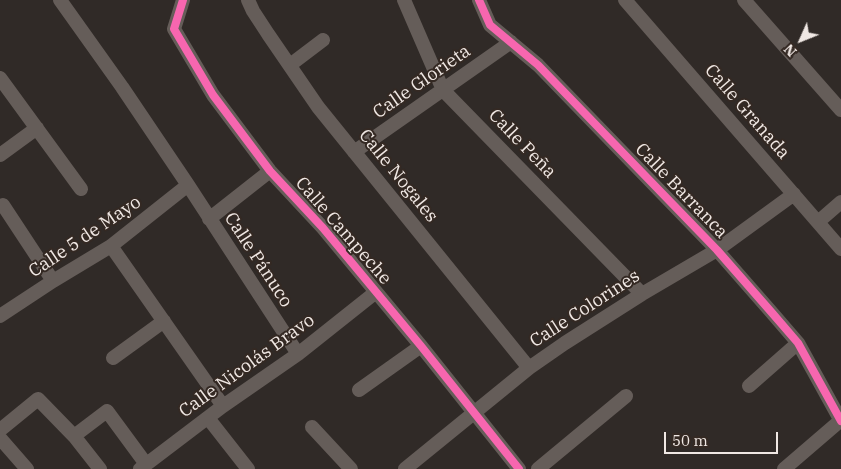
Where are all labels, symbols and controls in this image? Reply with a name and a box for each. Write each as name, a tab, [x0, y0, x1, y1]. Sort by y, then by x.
north arrow	[776, 15, 826, 65]
street label: Calle Glorieta	[369, 40, 475, 124]
text: N	[780, 40, 801, 61]
street label: Calle Granada	[700, 60, 794, 164]
street label: Calle Peña	[484, 105, 560, 183]
street label: Calle Nogales	[354, 125, 442, 227]
street label: Calle Barranca	[630, 139, 732, 243]
street label: Calle Campeche	[290, 173, 396, 289]
street label: Calle 5 de Mayo	[25, 192, 145, 282]
street label: Calle Pánuco	[219, 209, 297, 311]
street label: Calle Colorines	[526, 265, 644, 353]
street label: Calle Nicolás Bravo	[175, 310, 319, 422]
scale bar	[666, 422, 780, 454]
text: 50 m	[672, 431, 708, 450]

